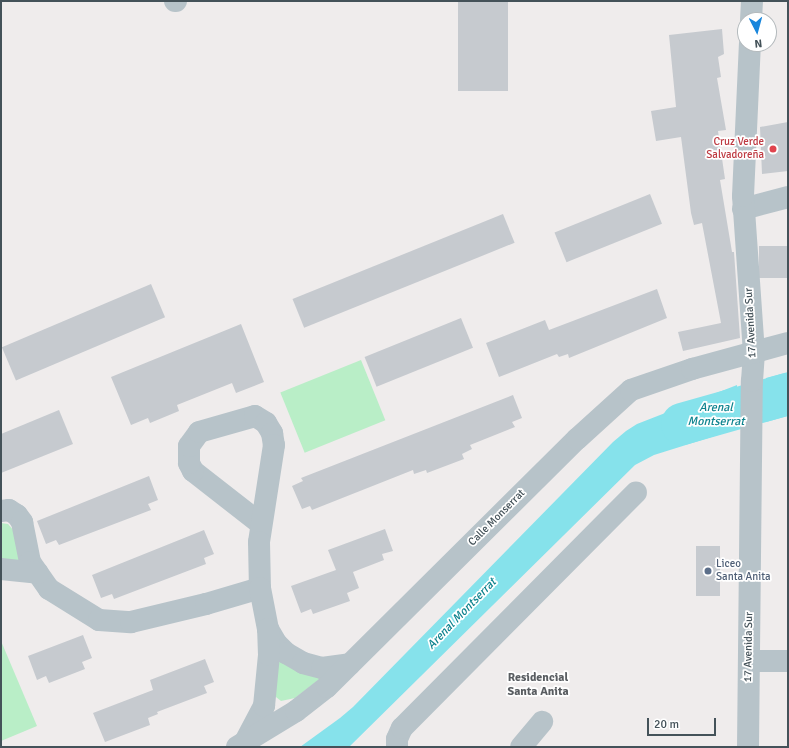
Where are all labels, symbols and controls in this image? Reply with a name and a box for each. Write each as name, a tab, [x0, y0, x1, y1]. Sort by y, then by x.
north arrow	[737, 12, 777, 52]
text: N	[754, 37, 763, 50]
place label: Cruz Verde Salvadoreña	[706, 136, 764, 162]
marker: Cruz Verde Salvadoreña	[767, 143, 779, 155]
street label: 17 Avenida Sur	[743, 288, 759, 358]
water label: Arenal Montserrat	[688, 401, 744, 429]
street label: Calle Monserrat	[466, 487, 528, 549]
place label: Liceo Santa Anita	[716, 558, 771, 584]
marker: Liceo Santa Anita	[703, 566, 713, 576]
water label: Arenal Montserrat	[424, 575, 500, 653]
street label: 17 Avenida Sur	[742, 612, 756, 682]
district label: Residencial Santa Anita	[507, 671, 569, 699]
scale bar	[649, 710, 718, 736]
text: 20 m	[654, 717, 679, 732]

